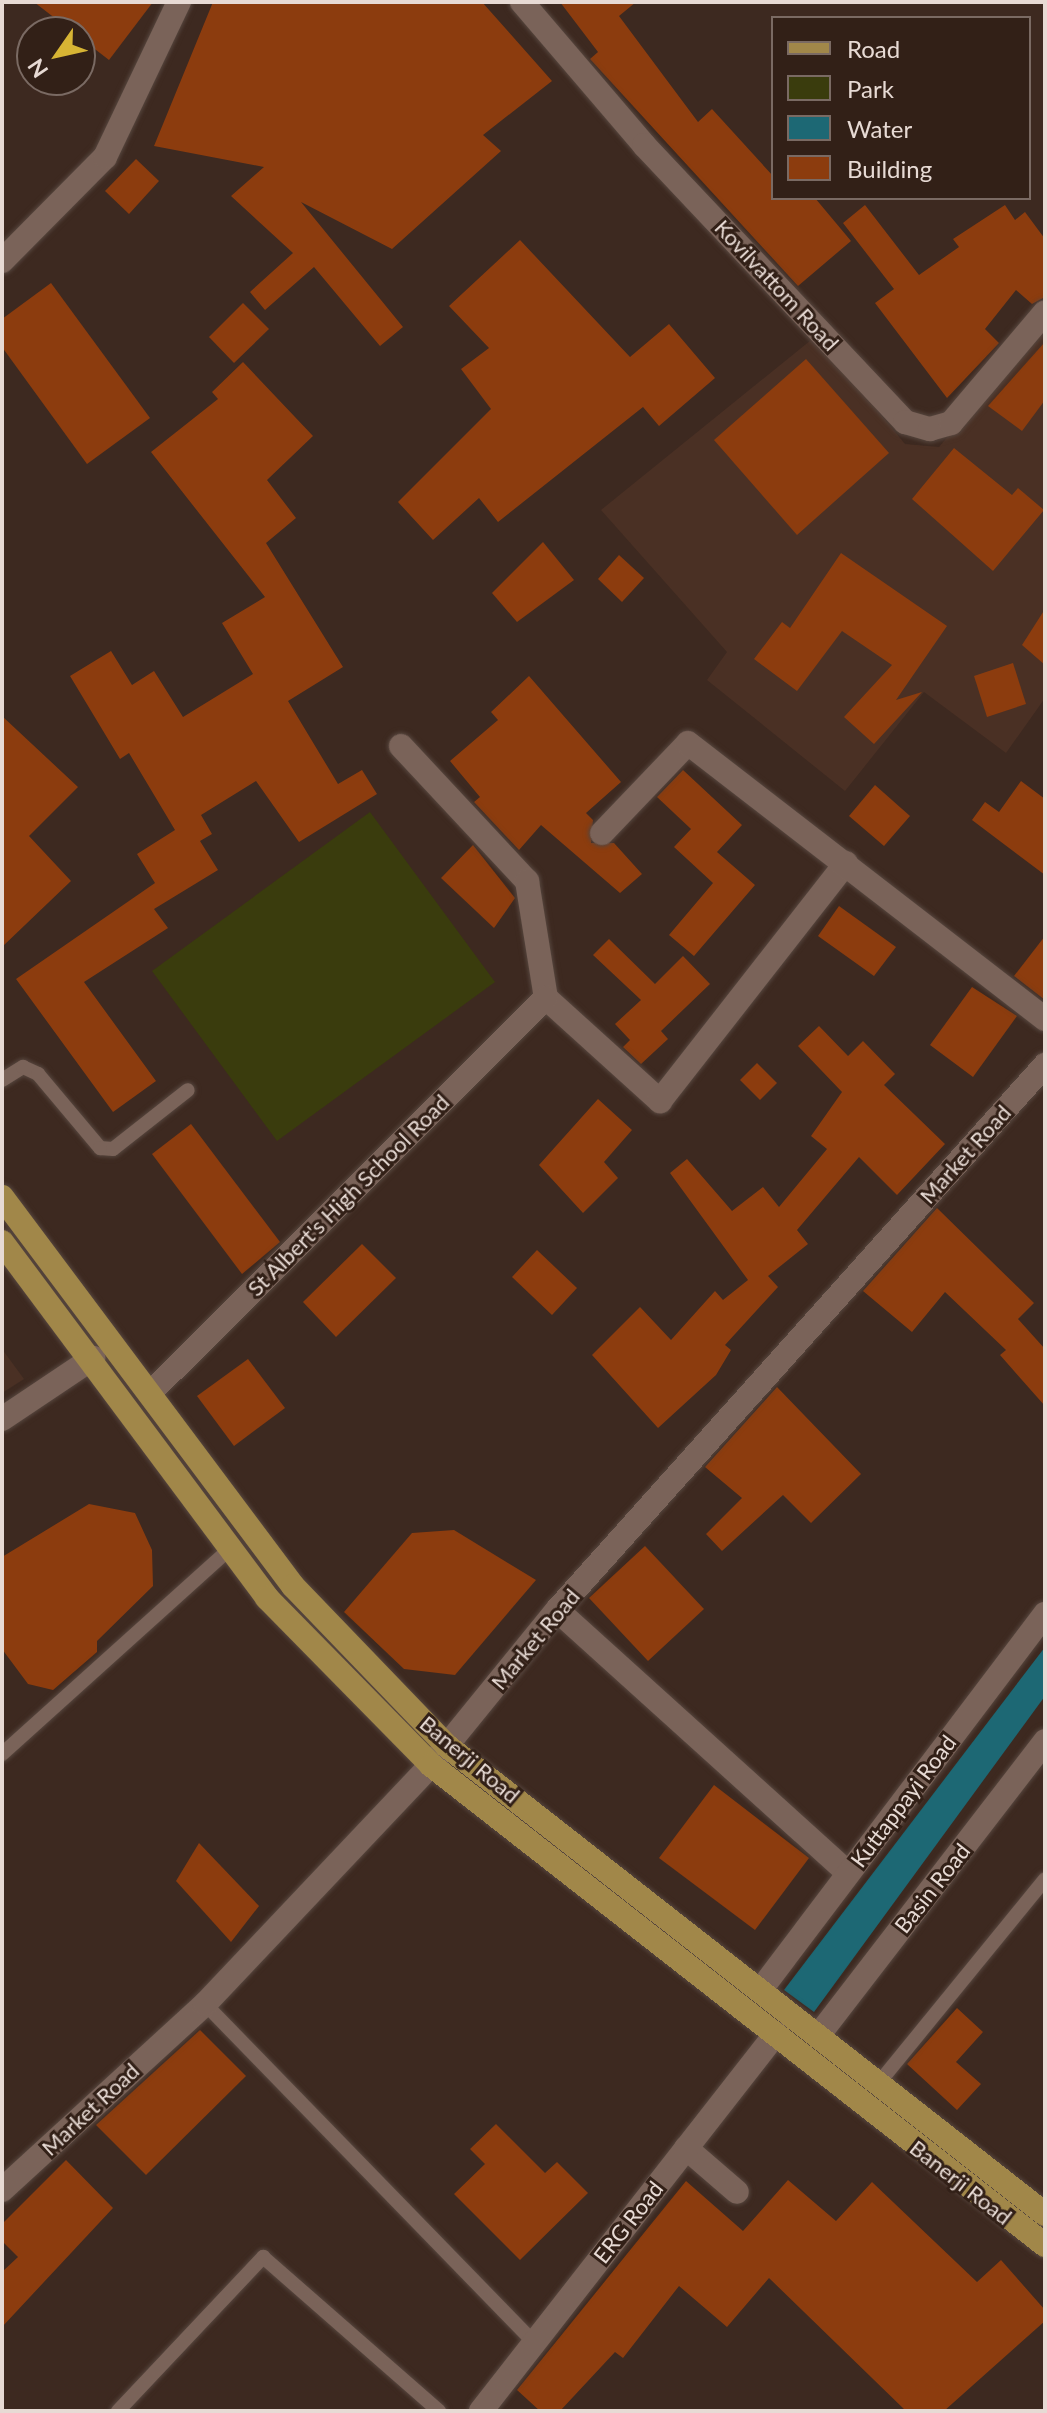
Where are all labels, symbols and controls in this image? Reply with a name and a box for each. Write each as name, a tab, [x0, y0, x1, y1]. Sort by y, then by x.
north arrow	[16, 16, 96, 96]
legend	[771, 16, 1031, 200]
text: Road	[847, 34, 900, 63]
text: N	[21, 54, 53, 83]
text: Park	[847, 74, 894, 103]
text: Water	[847, 114, 912, 143]
text: Building	[847, 154, 932, 183]
street label: Kovilvattom Road	[710, 214, 844, 356]
street label: St Albert's High School Road	[242, 1089, 454, 1301]
street label: Market Road	[914, 1099, 1016, 1209]
street label: Market Road	[485, 1583, 585, 1695]
street label: Banerji Road	[415, 1710, 525, 1808]
street label: Kuttappayi Road	[845, 1730, 961, 1872]
street label: Basin Road	[889, 1838, 975, 1938]
street label: Market Road	[36, 2057, 144, 2161]
street label: Banerji Road	[905, 2134, 1017, 2230]
street label: ERG Road	[588, 2176, 668, 2268]

